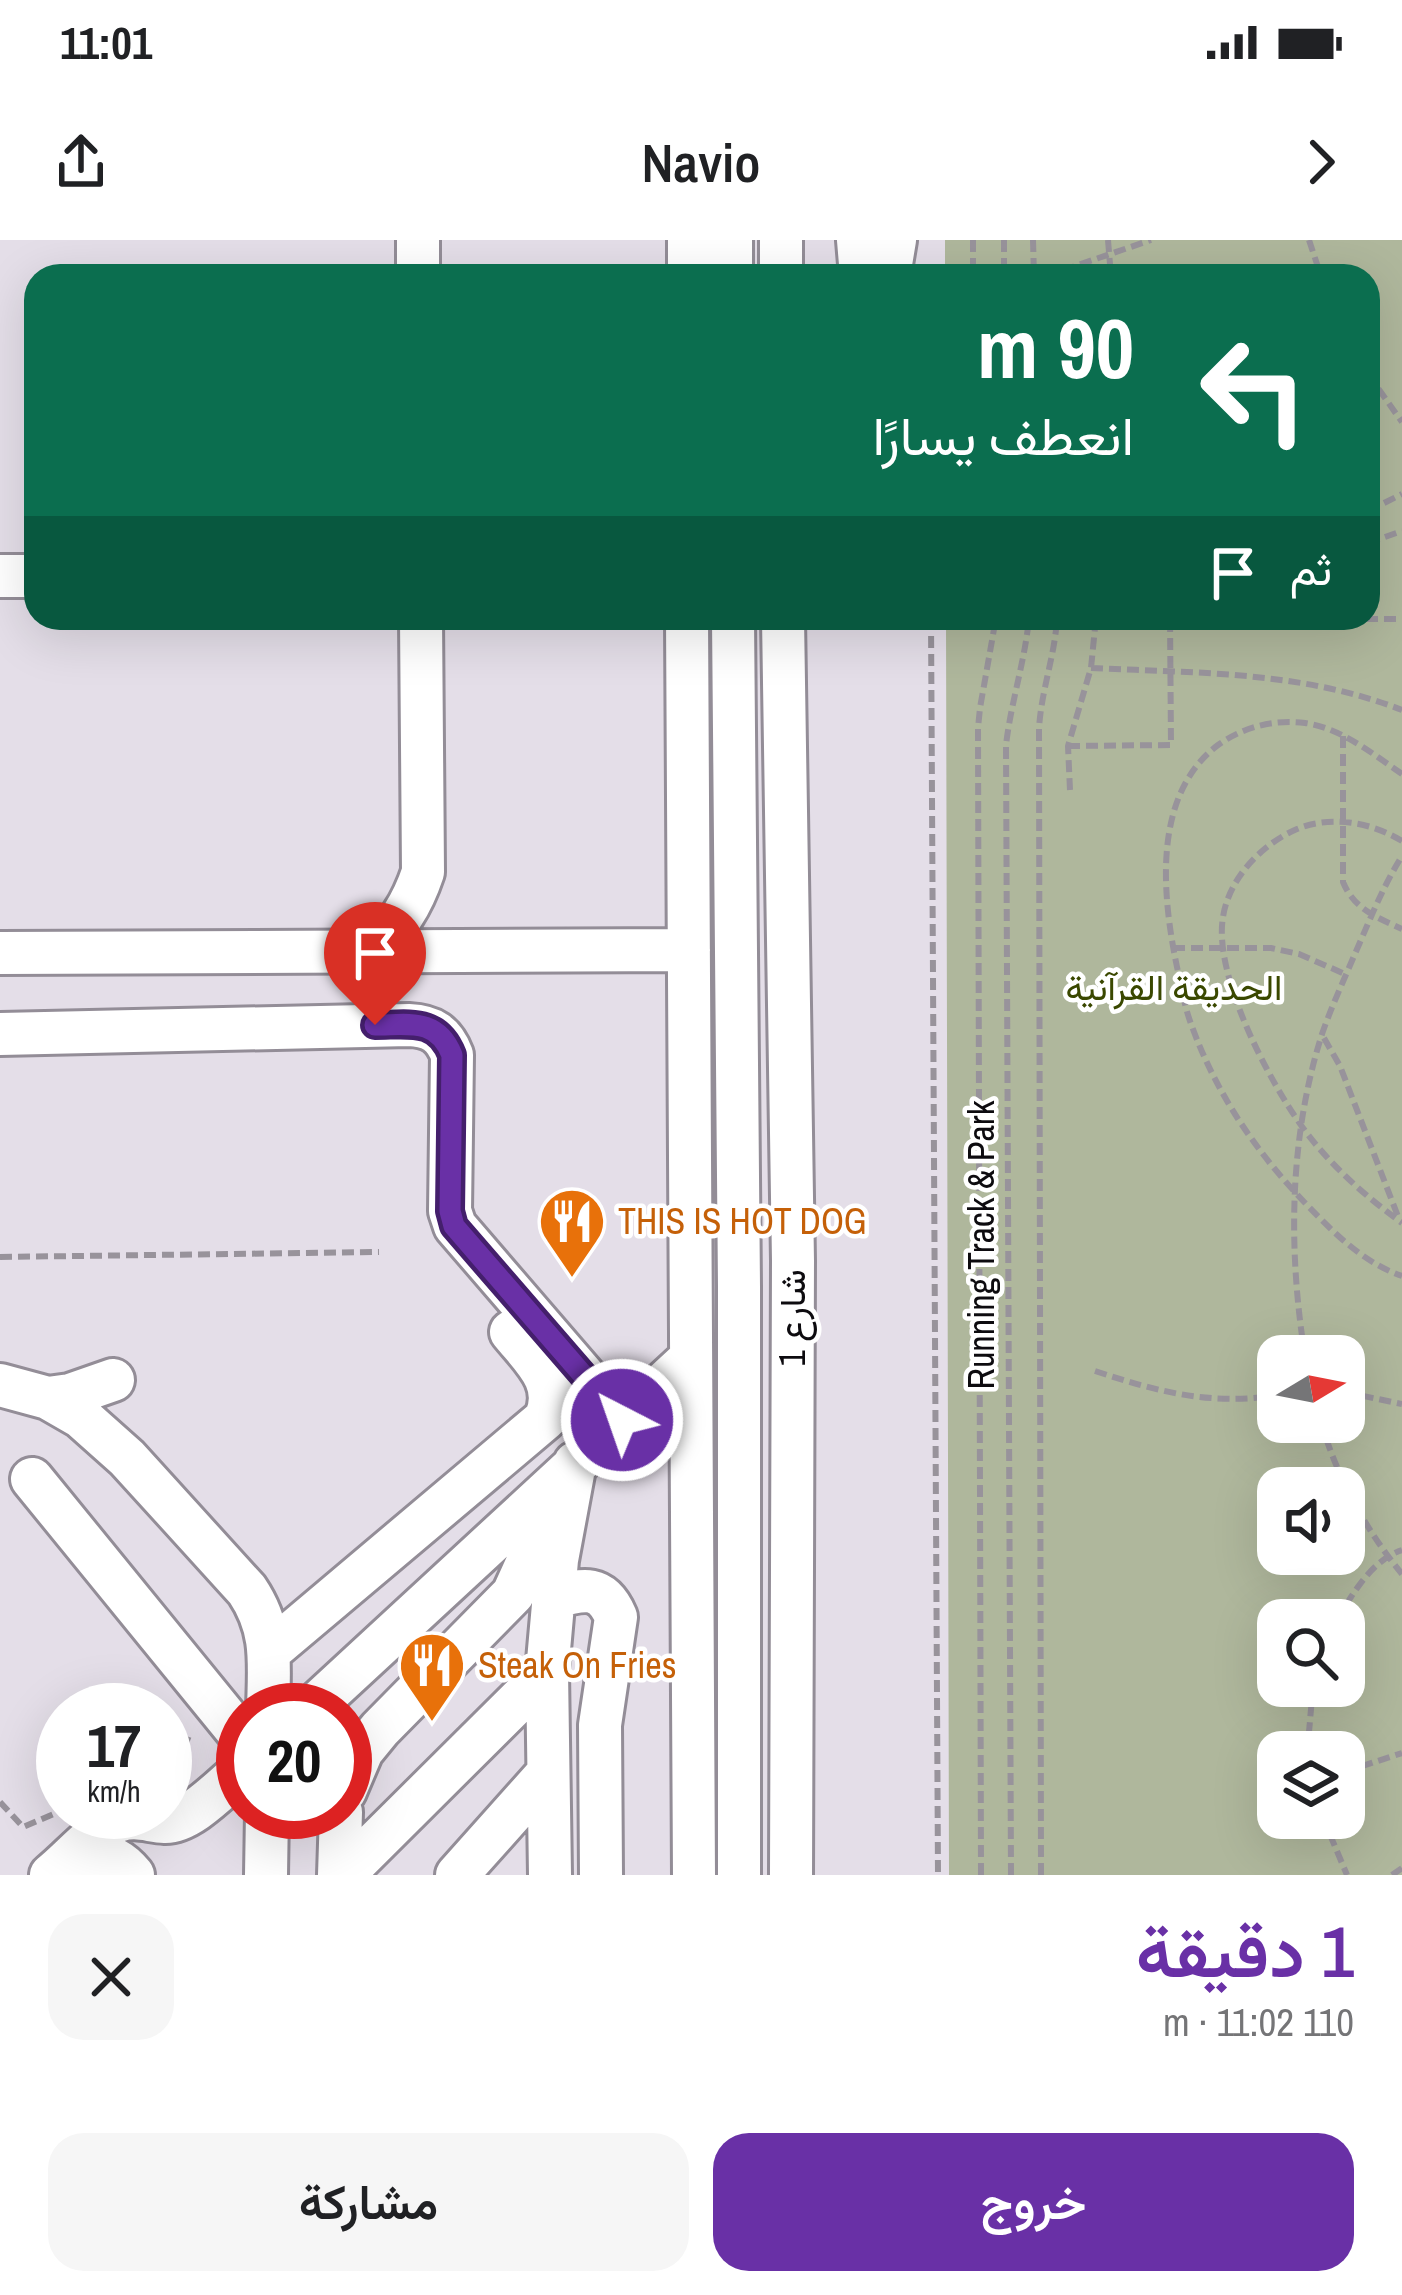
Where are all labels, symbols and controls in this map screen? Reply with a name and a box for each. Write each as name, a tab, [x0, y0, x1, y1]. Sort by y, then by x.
text: 11:01	[60, 12, 152, 73]
text: Navio	[642, 126, 760, 199]
icon: share	[48, 129, 114, 195]
icon: forward	[1288, 129, 1354, 195]
text: 90 m	[977, 291, 1134, 404]
icon: left	[1176, 312, 1332, 468]
text: انعطف يسارًا	[872, 399, 1134, 472]
text: ثم	[1290, 538, 1332, 599]
icon: arrive	[1200, 540, 1266, 606]
pin	[324, 902, 426, 1025]
icon: arrive	[342, 920, 408, 986]
park label: الحديقة القرآنية	[1066, 963, 1282, 1011]
street label: Running Track & Park	[957, 1100, 1005, 1389]
restaurant icon: THIS IS HOT DOG	[537, 1186, 607, 1280]
place label: THIS IS HOT DOG	[618, 1197, 867, 1245]
street label: شارع 1	[768, 1269, 817, 1367]
north arrow	[1257, 1335, 1365, 1443]
map controls	[1257, 1335, 1365, 1839]
position arrow	[559, 1357, 685, 1483]
button: sound	[1257, 1467, 1365, 1575]
button: search	[1257, 1599, 1365, 1707]
restaurant icon: Steak On Fries	[397, 1630, 467, 1724]
place label: Steak On Fries	[478, 1641, 677, 1689]
speed limit sign: 20	[216, 1683, 372, 1839]
text: 17	[87, 1705, 141, 1786]
button: layers	[1257, 1731, 1365, 1839]
text: km/h	[87, 1771, 141, 1811]
text: 1 دقيقة	[1136, 1902, 1354, 1999]
button: close	[48, 1914, 174, 2040]
text: 110 m · 11:02	[1163, 1996, 1354, 2048]
button: مشاركة	[48, 2133, 689, 2271]
button: خروج	[713, 2133, 1354, 2271]

